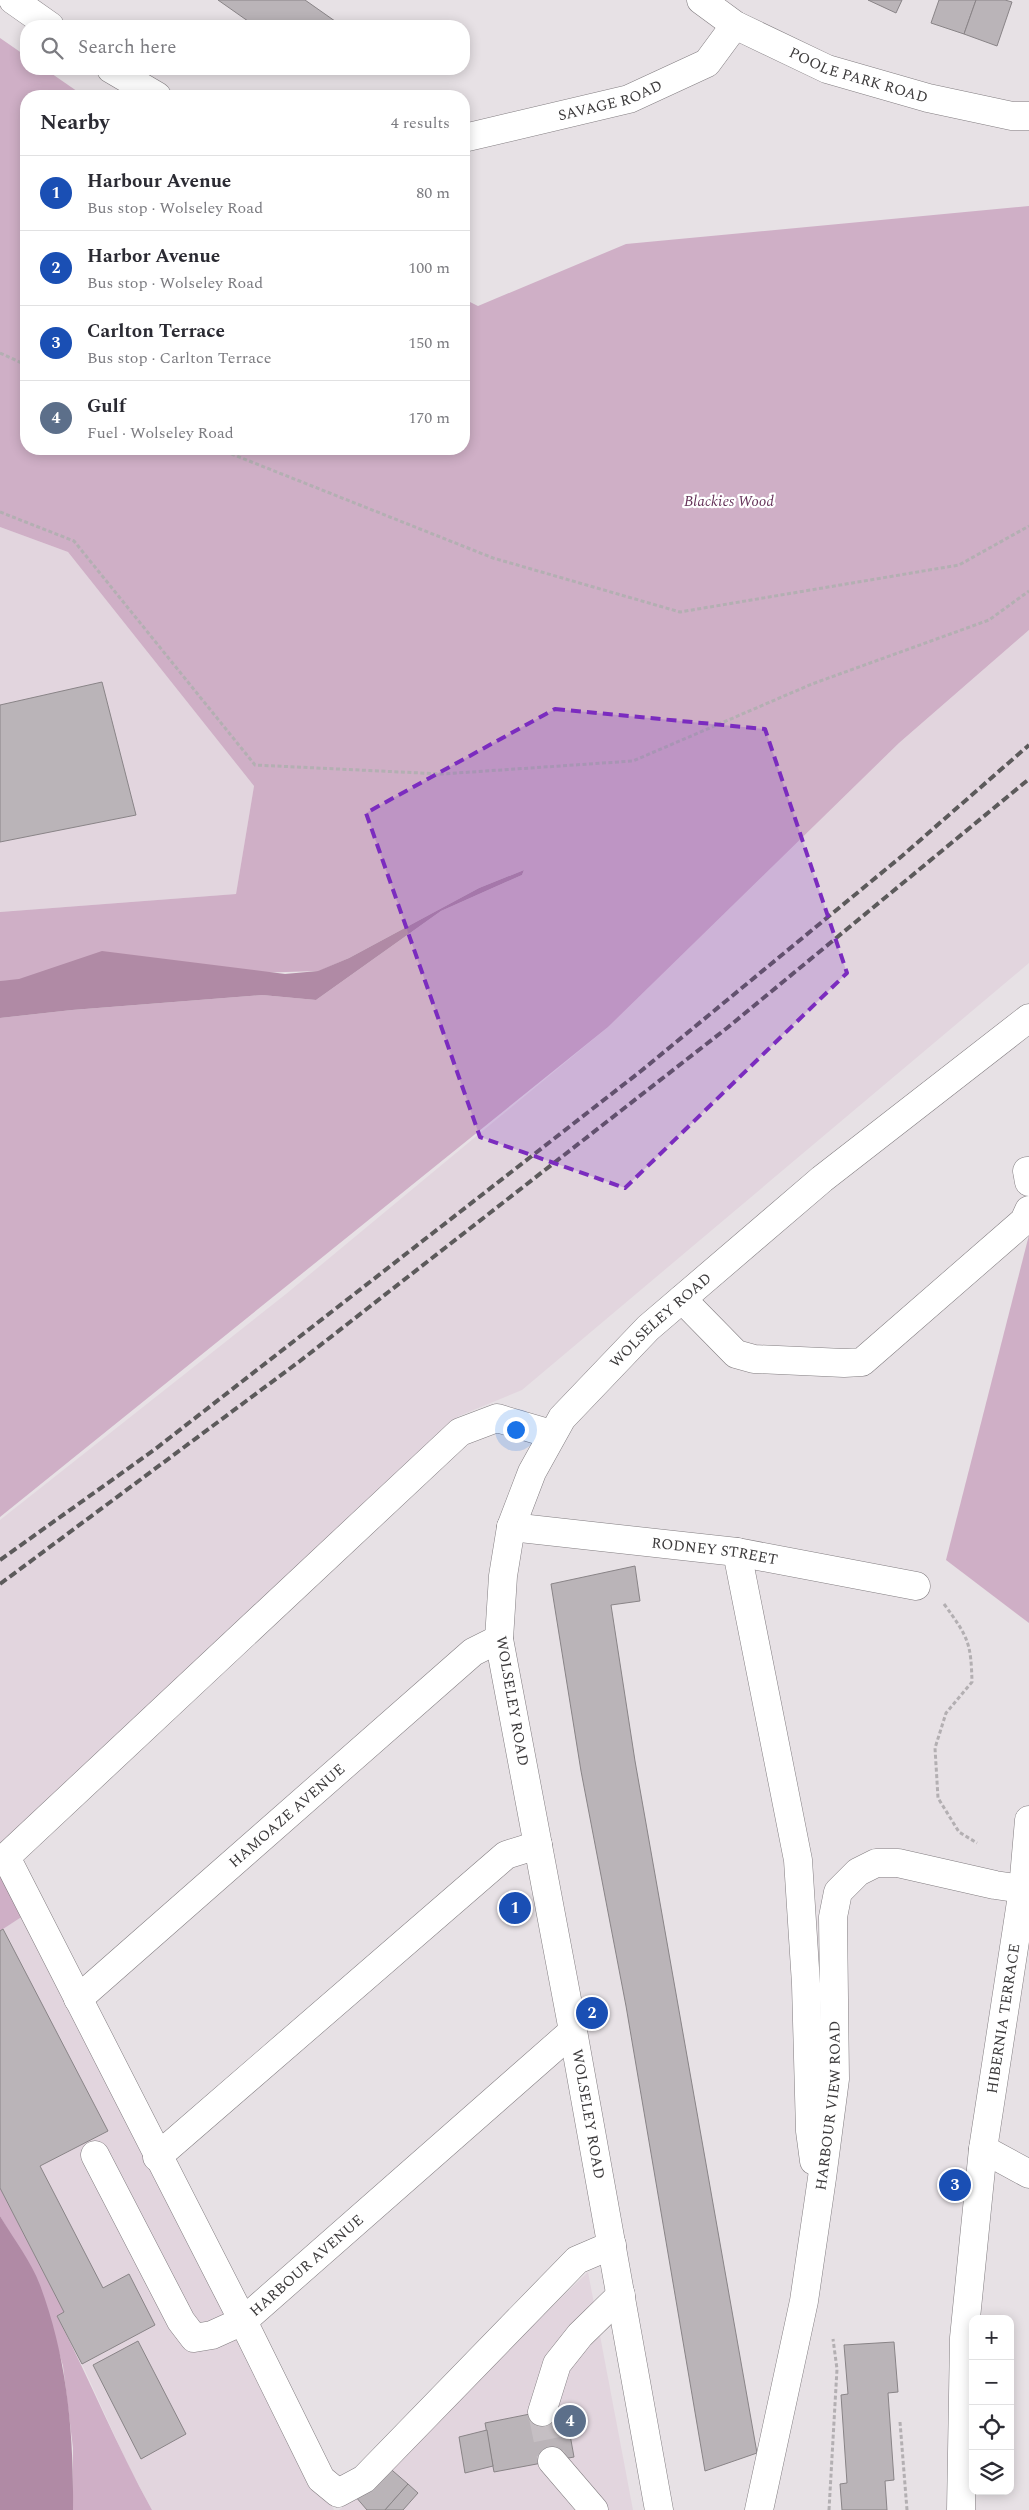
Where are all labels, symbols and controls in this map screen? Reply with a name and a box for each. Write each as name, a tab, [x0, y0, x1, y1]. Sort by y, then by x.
search box	[20, 20, 470, 75]
text: Search here	[78, 33, 177, 62]
icon: search	[38, 34, 66, 62]
street label: POOLE PARK ROAD	[785, 41, 931, 109]
street label: SAVAGE ROAD	[556, 74, 666, 127]
text: Nearby	[40, 107, 110, 139]
text: 4 results	[391, 111, 450, 135]
text: Harbour Avenue	[87, 167, 231, 196]
text: 1	[52, 181, 60, 205]
text: 80 m	[416, 181, 450, 205]
text: Bus stop · Wolseley Road	[87, 196, 263, 220]
text: Harbor Avenue	[87, 242, 220, 271]
text: 2	[52, 256, 60, 280]
text: 100 m	[408, 256, 450, 280]
text: Bus stop · Wolseley Road	[87, 271, 263, 295]
text: Carlton Terrace	[87, 317, 225, 346]
text: 3	[52, 331, 60, 355]
text: 150 m	[408, 331, 450, 355]
text: Bus stop · Carlton Terrace	[87, 346, 271, 370]
text: Gulf	[87, 392, 126, 421]
text: 4	[52, 406, 60, 430]
text: 170 m	[408, 406, 450, 430]
text: Fuel · Wolseley Road	[87, 421, 234, 445]
park label: Blackies Wood	[684, 490, 774, 513]
street label: WOLSELEY ROAD	[604, 1267, 717, 1373]
your location	[503, 1417, 529, 1443]
street label: RODNEY STREET	[650, 1531, 780, 1571]
street label: WOLSELEY ROAD	[489, 1634, 535, 1768]
street label: HAMOAZE AVENUE	[223, 1758, 350, 1873]
pin: 1	[499, 1889, 531, 1927]
street label: HIBERNIA TERRACE	[980, 1942, 1026, 2095]
pin: 2	[576, 1994, 608, 2032]
street label: HARBOUR VIEW ROAD	[809, 2020, 847, 2192]
street label: WOLSELEY ROAD	[565, 2047, 611, 2181]
pin: 3	[939, 2166, 971, 2204]
street label: HARBOUR AVENUE	[244, 2209, 369, 2322]
map controls	[969, 2315, 1014, 2495]
button: +	[969, 2315, 1014, 2360]
button: −	[969, 2360, 1014, 2405]
pin: 4	[554, 2402, 586, 2440]
button: locate	[969, 2405, 1014, 2450]
button: layers	[969, 2450, 1014, 2495]

